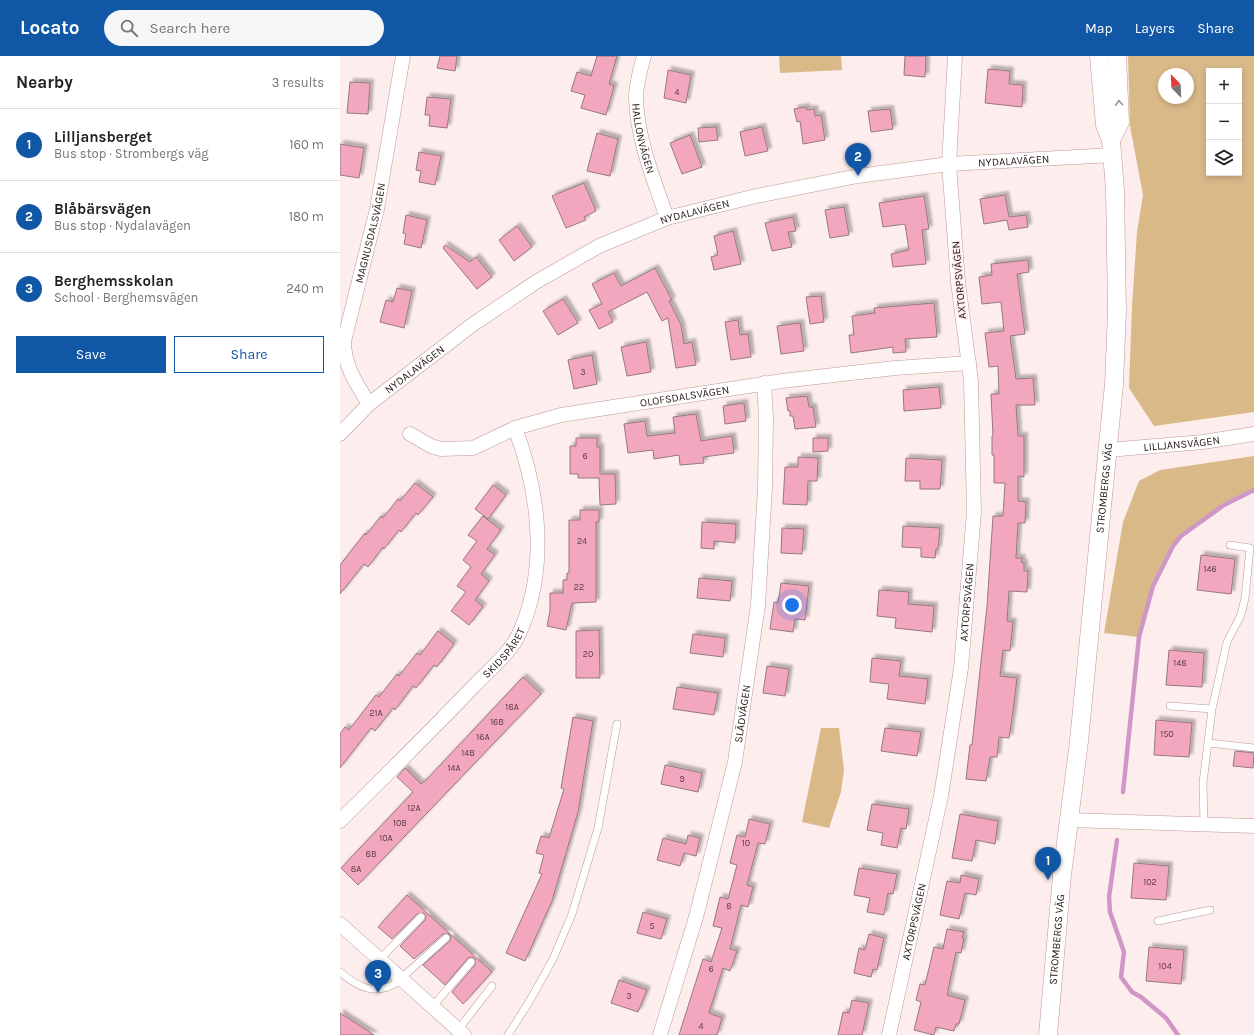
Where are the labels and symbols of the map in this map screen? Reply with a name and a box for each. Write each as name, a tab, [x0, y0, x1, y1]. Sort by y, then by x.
north arrow	[1158, 68, 1194, 104]
house number: 4	[674, 87, 680, 97]
one-way arrow	[1115, 100, 1123, 106]
street label: HALLONVÄGEN	[630, 103, 658, 175]
pin: 2	[845, 143, 871, 176]
street label: NYDALAVÄGEN	[978, 152, 1050, 169]
street label: MAGNUSDALSVÄGEN	[352, 182, 388, 284]
street label: NYDALAVÄGEN	[658, 196, 731, 227]
street label: AXTORPSVÄGEN	[948, 240, 969, 320]
street label: NYDALAVÄGEN	[382, 342, 447, 396]
house number: 3	[580, 367, 586, 377]
street label: OLOFSDALSVÄGEN	[639, 383, 730, 409]
street label: LILLJANSVÄGEN	[1143, 433, 1221, 453]
street label: STROMBERGS VÄG	[1093, 442, 1115, 534]
house number: 6	[582, 451, 588, 461]
house number: 24	[577, 536, 587, 546]
street label: AXTORPSVÄGEN	[957, 563, 976, 642]
house number: 146	[1203, 564, 1217, 574]
house number: 22	[574, 582, 584, 592]
your location	[782, 595, 802, 615]
street label: SKIDSPÅRET	[480, 625, 528, 680]
house number: 20	[583, 649, 593, 659]
house number: 148	[1173, 658, 1187, 668]
street label: SLÄDVÄGEN	[731, 684, 753, 744]
house number: 18A	[505, 702, 519, 712]
house number: 21A	[369, 708, 383, 718]
house number: 16B	[490, 717, 504, 727]
house number: 150	[1160, 729, 1174, 739]
house number: 16A	[476, 732, 490, 742]
house number: 14B	[461, 748, 475, 758]
house number: 14A	[447, 763, 461, 773]
house number: 9	[679, 774, 685, 784]
house number: 12A	[407, 803, 421, 813]
house number: 10B	[393, 818, 407, 828]
house number: 10A	[379, 833, 393, 843]
house number: 10	[742, 838, 750, 848]
pin: 1	[1035, 847, 1061, 880]
house number: 8B	[365, 849, 377, 859]
house number: 8A	[351, 864, 361, 874]
house number: 102	[1143, 877, 1157, 887]
street label: AXTORPSVÄGEN	[899, 882, 928, 961]
street label: STROMBERGS VÄG	[1046, 894, 1067, 985]
house number: 8	[726, 901, 732, 911]
house number: 5	[649, 921, 655, 931]
pin: 3	[365, 960, 391, 993]
house number: 104	[1158, 961, 1172, 971]
house number: 6	[708, 964, 714, 974]
house number: 3	[626, 991, 632, 1001]
house number: 4	[698, 1021, 704, 1031]

